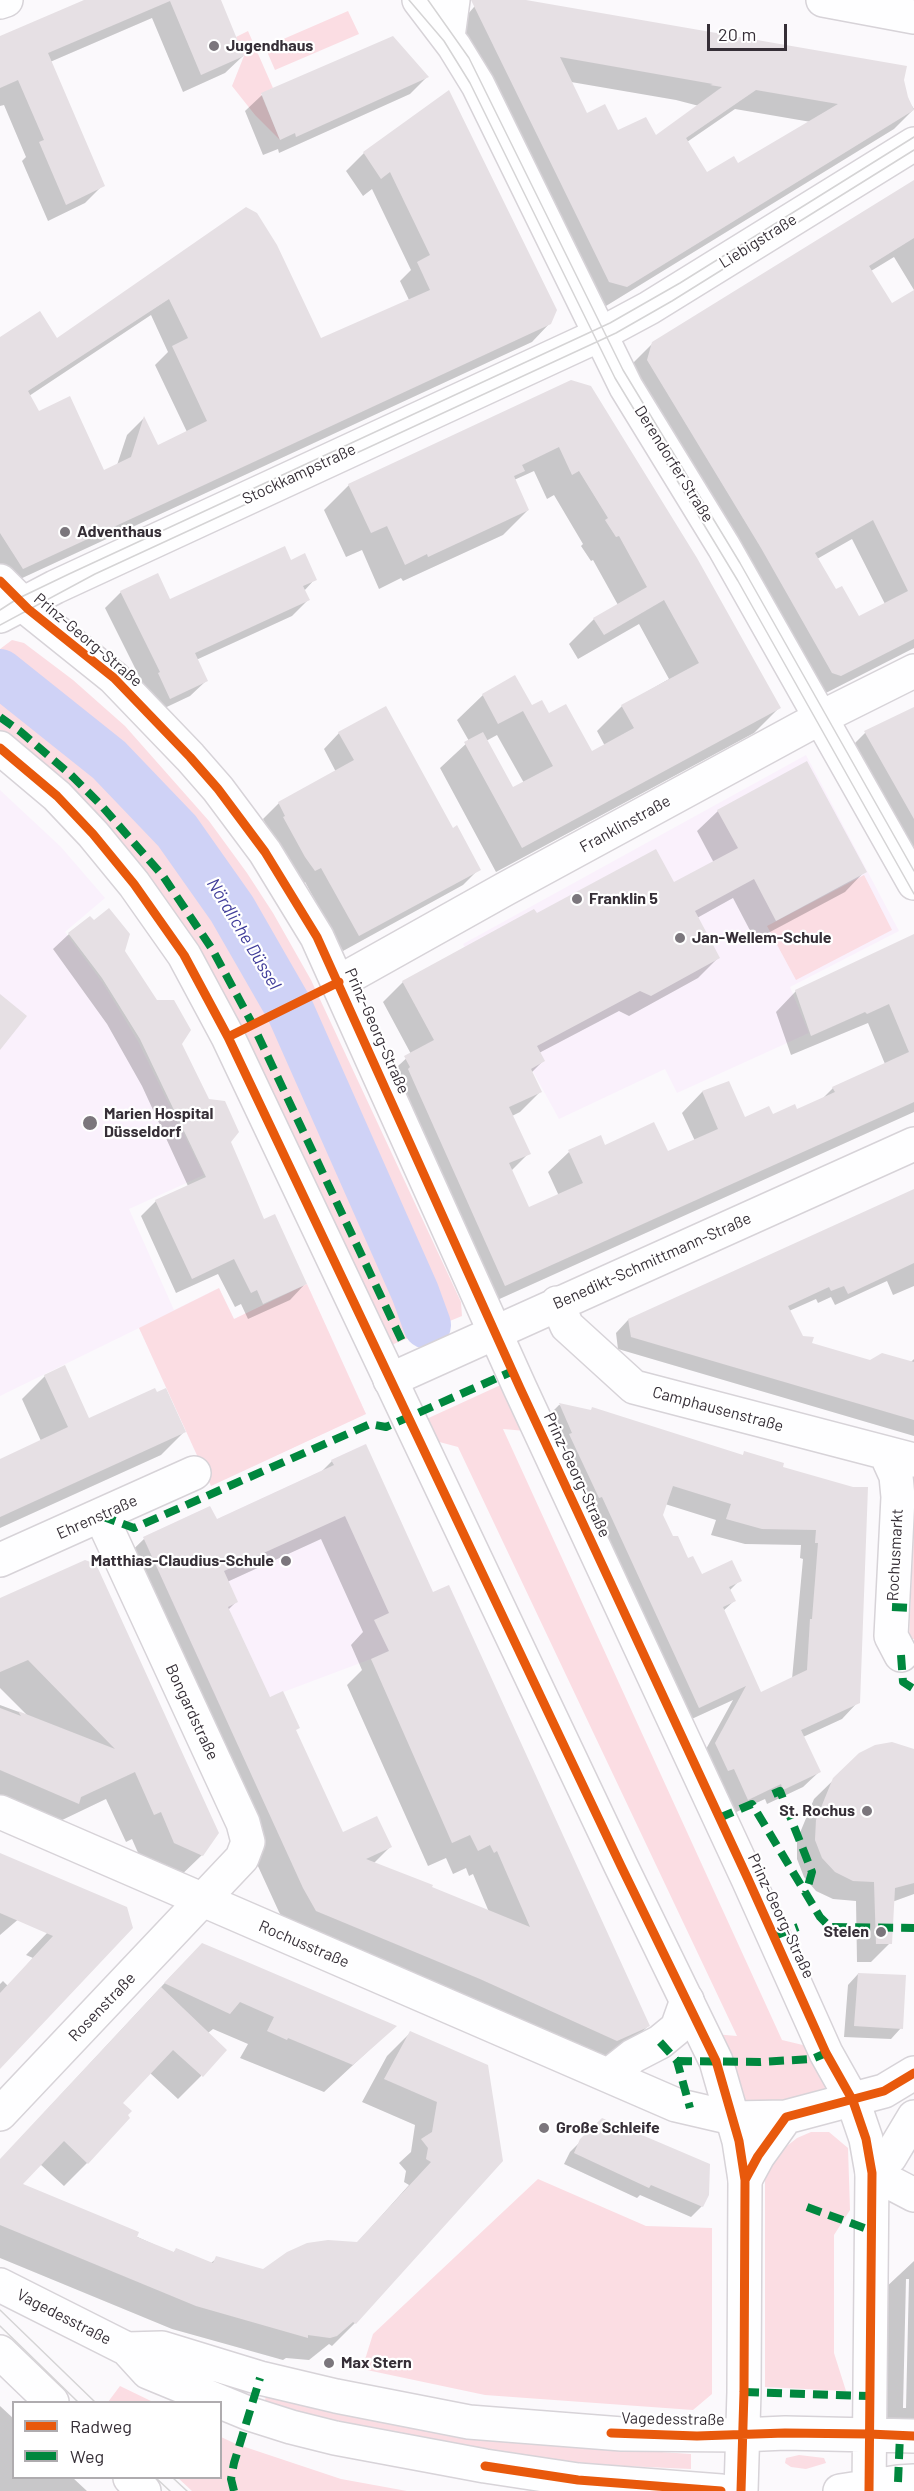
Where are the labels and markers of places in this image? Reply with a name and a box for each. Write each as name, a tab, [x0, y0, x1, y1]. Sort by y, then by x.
place label: Jugendhaus	[226, 36, 313, 56]
marker: Jugendhaus	[207, 39, 221, 53]
place label: Adventhaus	[77, 522, 162, 542]
marker: Adventhaus	[58, 525, 72, 539]
place label: Franklin 5	[589, 889, 658, 909]
marker: Franklin 5	[570, 892, 584, 906]
place label: Jan-Wellem-Schule	[692, 928, 831, 948]
marker: Jan-Wellem-Schule	[673, 931, 687, 945]
place label: Marien Hospital Düsseldorf	[104, 1104, 213, 1142]
marker: Marien Hospital Düsseldorf	[81, 1114, 99, 1132]
place label: Matthias-Claudius-Schule	[91, 1551, 274, 1571]
marker: Matthias-Claudius-Schule	[279, 1554, 293, 1568]
place label: St. Rochus	[779, 1801, 855, 1821]
marker: St. Rochus	[860, 1804, 874, 1818]
place label: Stelen	[823, 1922, 869, 1942]
marker: Stelen	[874, 1925, 888, 1939]
place label: Große Schleife	[556, 2118, 660, 2138]
marker: Große Schleife	[537, 2121, 551, 2135]
place label: Max Stern	[341, 2353, 412, 2373]
marker: Max Stern	[322, 2356, 336, 2370]

